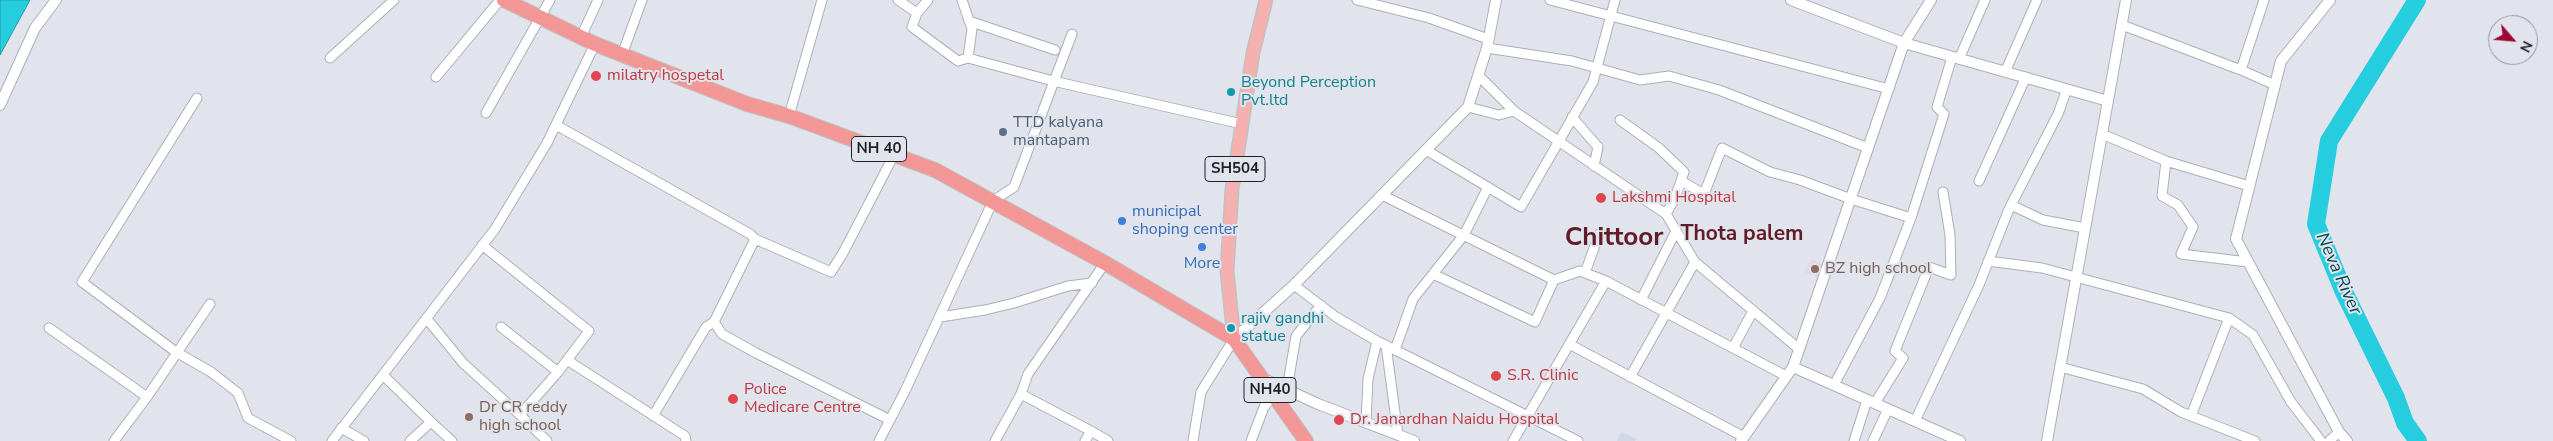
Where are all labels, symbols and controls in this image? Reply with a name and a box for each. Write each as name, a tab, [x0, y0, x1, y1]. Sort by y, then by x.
north arrow	[2488, 15, 2538, 65]
text: N	[2515, 38, 2537, 56]
place label: milatry hospetal	[607, 66, 724, 86]
marker: milatry hospetal	[589, 69, 603, 83]
place label: Beyond Perception Pvt.ltd	[1241, 73, 1376, 111]
marker: Beyond Perception Pvt.ltd	[1225, 86, 1237, 98]
place label: TTD kalyana mantapam	[1013, 113, 1103, 151]
marker: TTD kalyana mantapam	[997, 126, 1009, 138]
road number: NH 40	[852, 136, 906, 162]
road number: SH504	[1205, 156, 1265, 182]
place label: Lakshmi Hospital	[1612, 188, 1736, 208]
marker: Lakshmi Hospital	[1594, 191, 1608, 205]
place label: municipal shoping center	[1132, 202, 1238, 240]
marker: municipal shoping center	[1116, 215, 1128, 227]
district label: Thota palem	[1680, 222, 1804, 248]
district label: Chittoor	[1565, 223, 1663, 255]
water label: Neva River	[2310, 230, 2366, 318]
marker: More	[1196, 241, 1208, 253]
place label: More	[1184, 254, 1220, 274]
place label: BZ high school	[1825, 259, 1931, 279]
marker: BZ high school	[1809, 263, 1821, 275]
place label: rajiv gandhi statue	[1241, 309, 1324, 347]
marker: rajiv gandhi statue	[1225, 322, 1237, 334]
place label: S.R. Clinic	[1507, 366, 1578, 386]
marker: S.R. Clinic	[1489, 369, 1503, 383]
road number: NH40	[1244, 378, 1296, 402]
place label: Police Medicare Centre	[744, 380, 861, 418]
marker: Police Medicare Centre	[726, 392, 740, 406]
place label: Dr CR reddy high school	[479, 398, 567, 436]
place label: Dr. Janardhan Naidu Hospital	[1350, 410, 1559, 430]
marker: Dr CR reddy high school	[463, 411, 475, 423]
marker: Dr. Janardhan Naidu Hospital	[1332, 413, 1346, 427]

